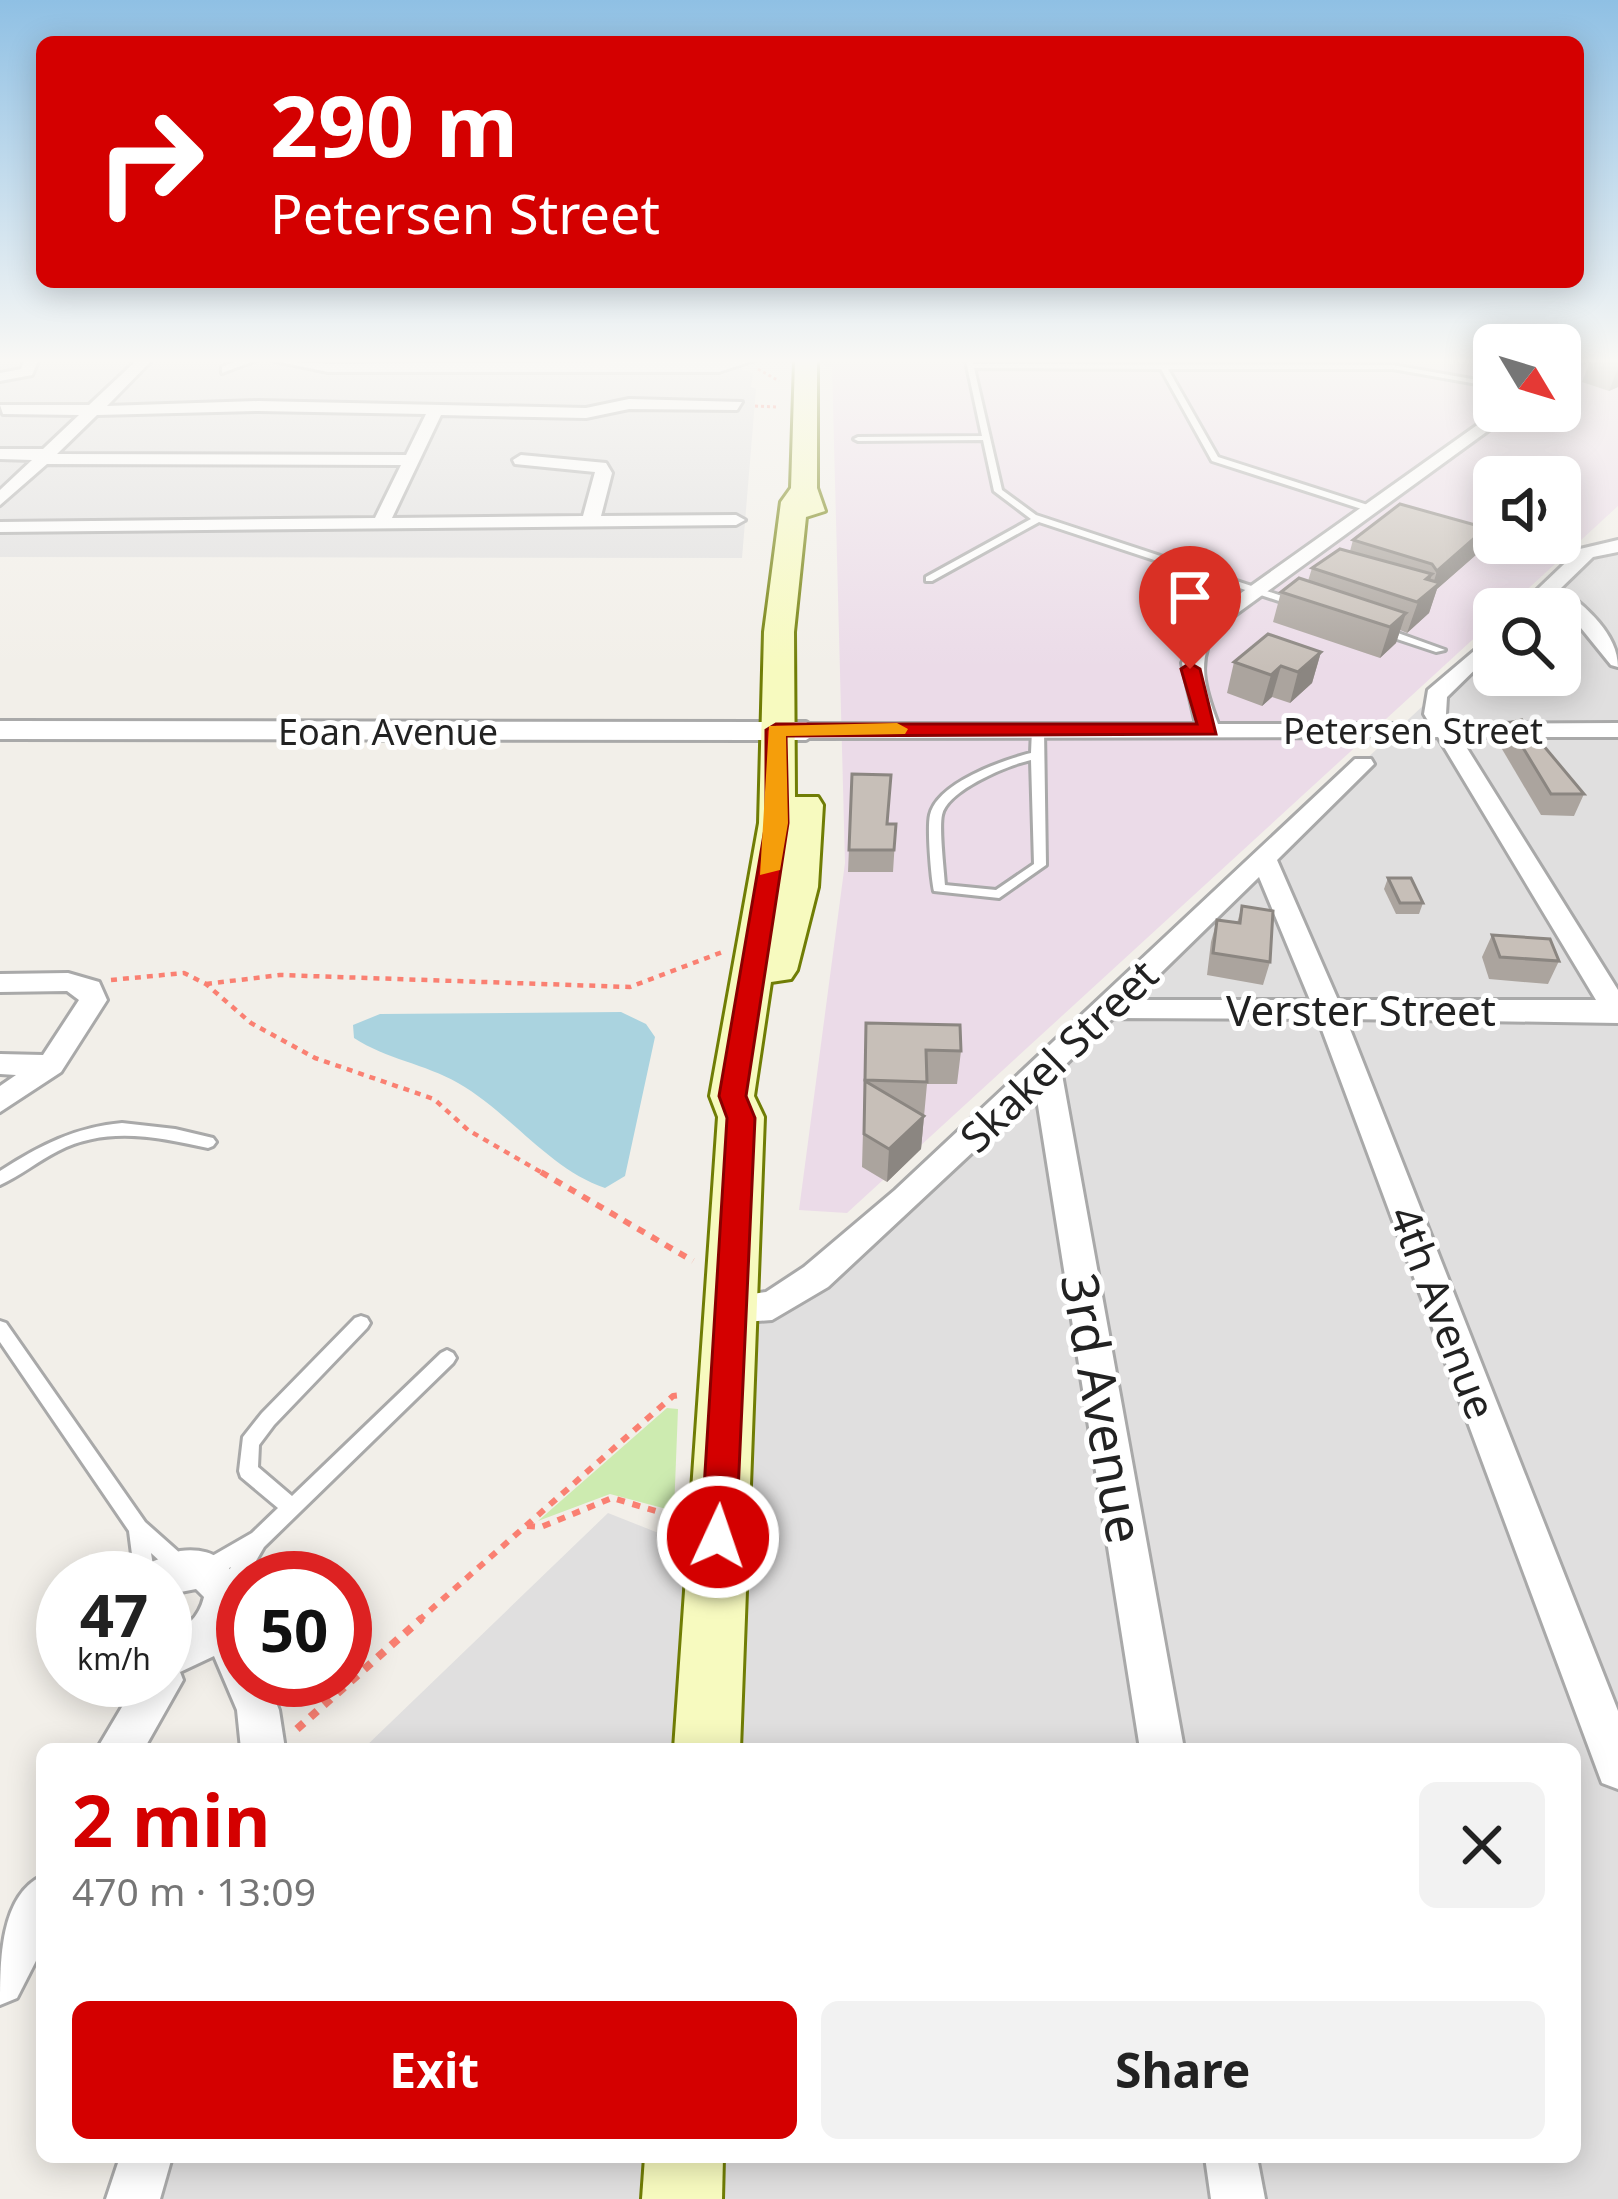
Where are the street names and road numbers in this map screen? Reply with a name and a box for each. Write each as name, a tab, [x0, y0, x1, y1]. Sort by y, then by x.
street label: Petersen Street	[1283, 706, 1543, 755]
street label: Eoan Avenue	[278, 707, 498, 756]
street label: Skakel Street	[947, 946, 1169, 1164]
street label: Verster Street	[1226, 981, 1496, 1038]
street label: 4th Avenue	[1377, 1197, 1511, 1427]
street label: 3rd Avenue	[1046, 1268, 1162, 1548]

